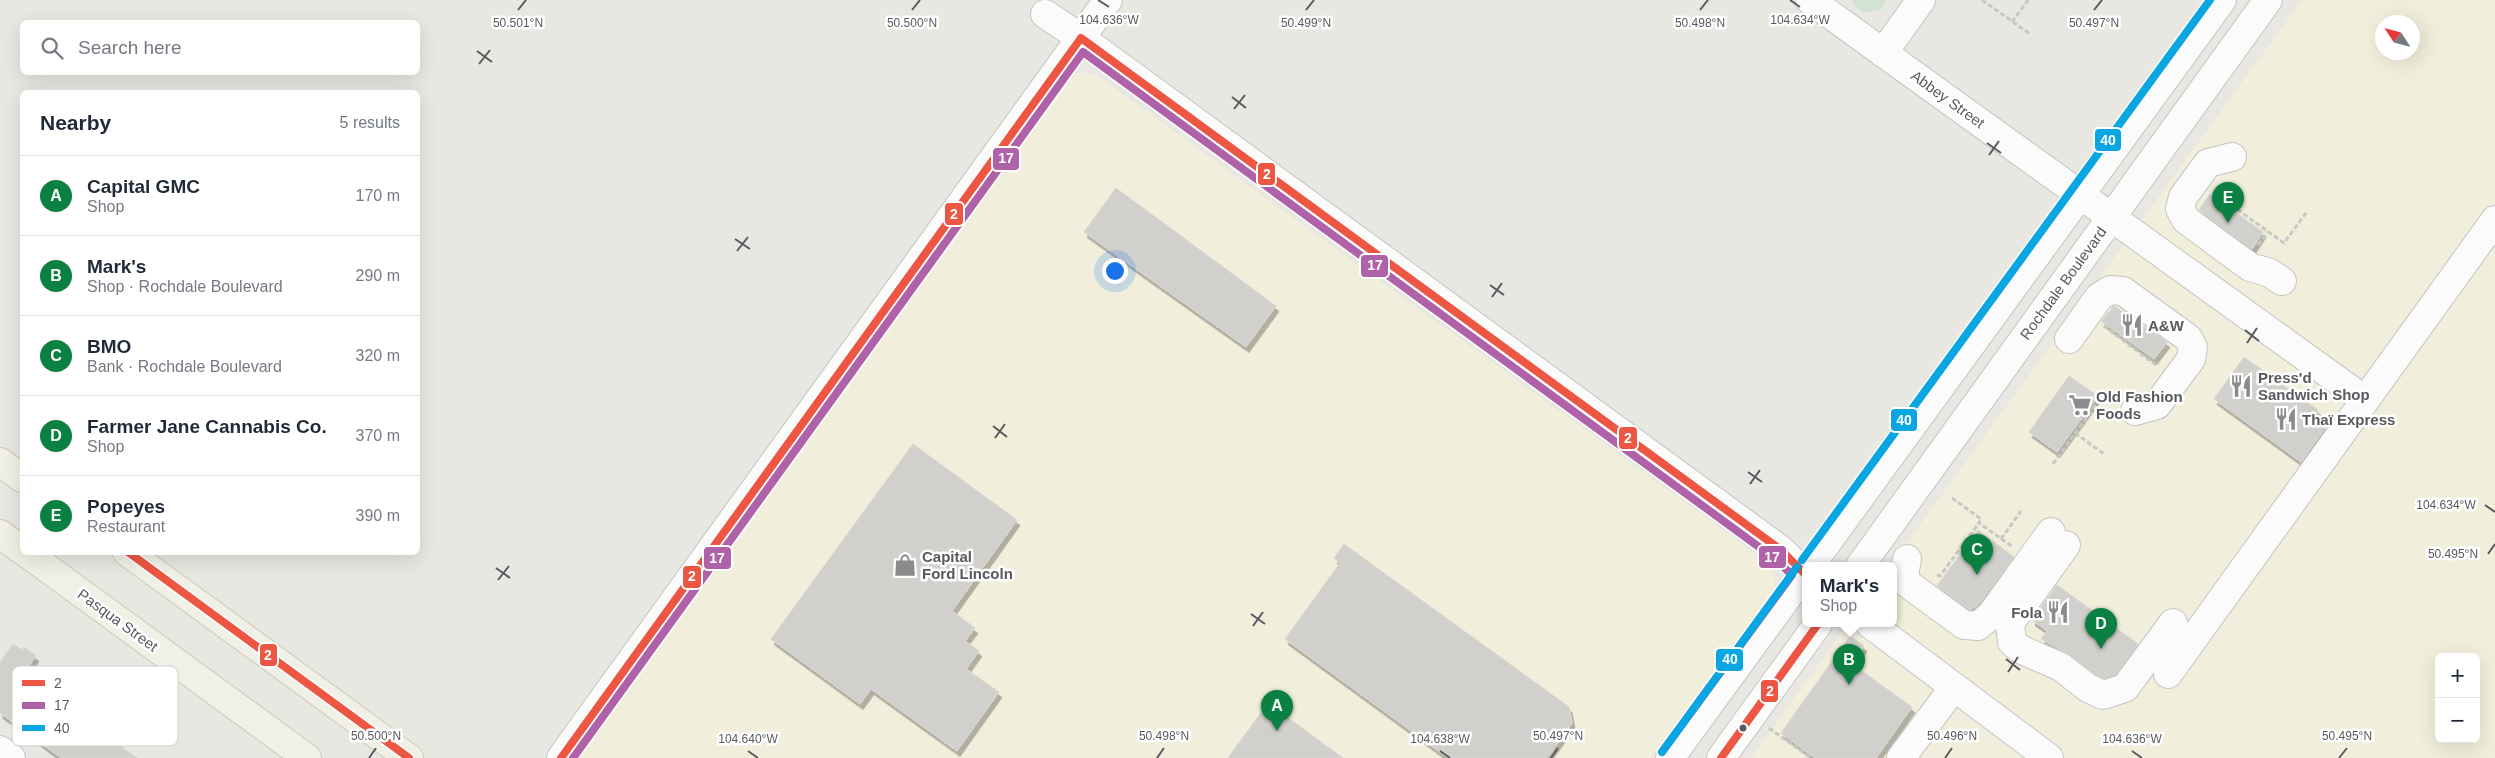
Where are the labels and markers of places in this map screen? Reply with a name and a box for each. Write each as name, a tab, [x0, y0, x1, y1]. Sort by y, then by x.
pin: E	[2212, 182, 2244, 223]
restaurant icon: A&W	[2119, 312, 2145, 338]
place label: A&W	[2148, 317, 2185, 334]
place label: Press'd Sandwich Shop	[2258, 369, 2370, 403]
restaurant icon: Press'd Sandwich Shop	[2228, 373, 2254, 399]
place label: Old Fashion Foods	[2096, 388, 2183, 422]
supermarket icon: Old Fashion Foods	[2067, 392, 2093, 418]
restaurant icon: Thaï Express	[2273, 406, 2299, 432]
place label: Thaï Express	[2302, 411, 2395, 428]
pin: C	[1961, 534, 1993, 575]
place label: Capital Ford Lincoln	[922, 548, 1013, 582]
shop icon: Capital Ford Lincoln	[892, 552, 918, 578]
restaurant icon: Fola	[2045, 599, 2071, 625]
place label: Fola	[2011, 604, 2043, 621]
pin: D	[2085, 608, 2117, 649]
pin: B	[1833, 644, 1865, 685]
pin: A	[1261, 690, 1293, 731]
unlabelled marker	[1738, 723, 1748, 733]

